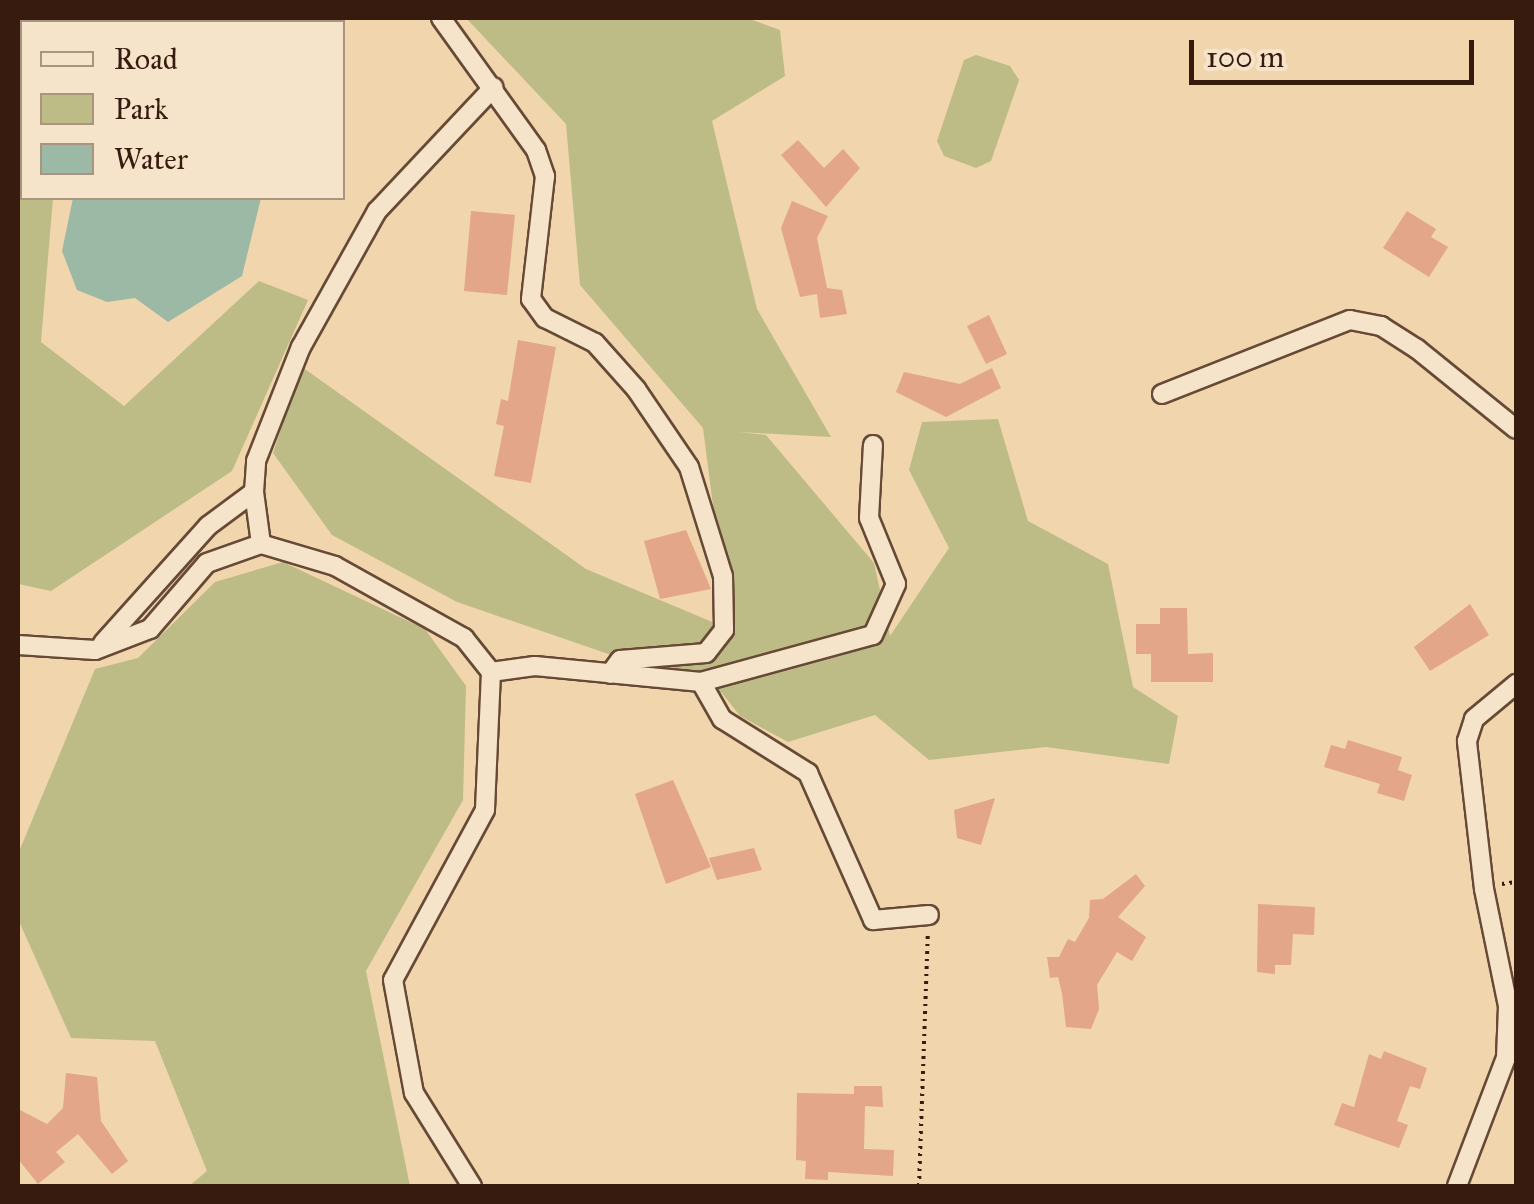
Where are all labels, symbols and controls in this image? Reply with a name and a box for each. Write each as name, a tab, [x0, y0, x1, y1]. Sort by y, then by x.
legend	[20, 20, 345, 200]
scale bar	[1194, 20, 1479, 82]
text: 100 m	[1206, 39, 1284, 75]
text: Road	[114, 41, 178, 77]
text: Park	[114, 91, 168, 127]
text: Water	[114, 141, 188, 177]

